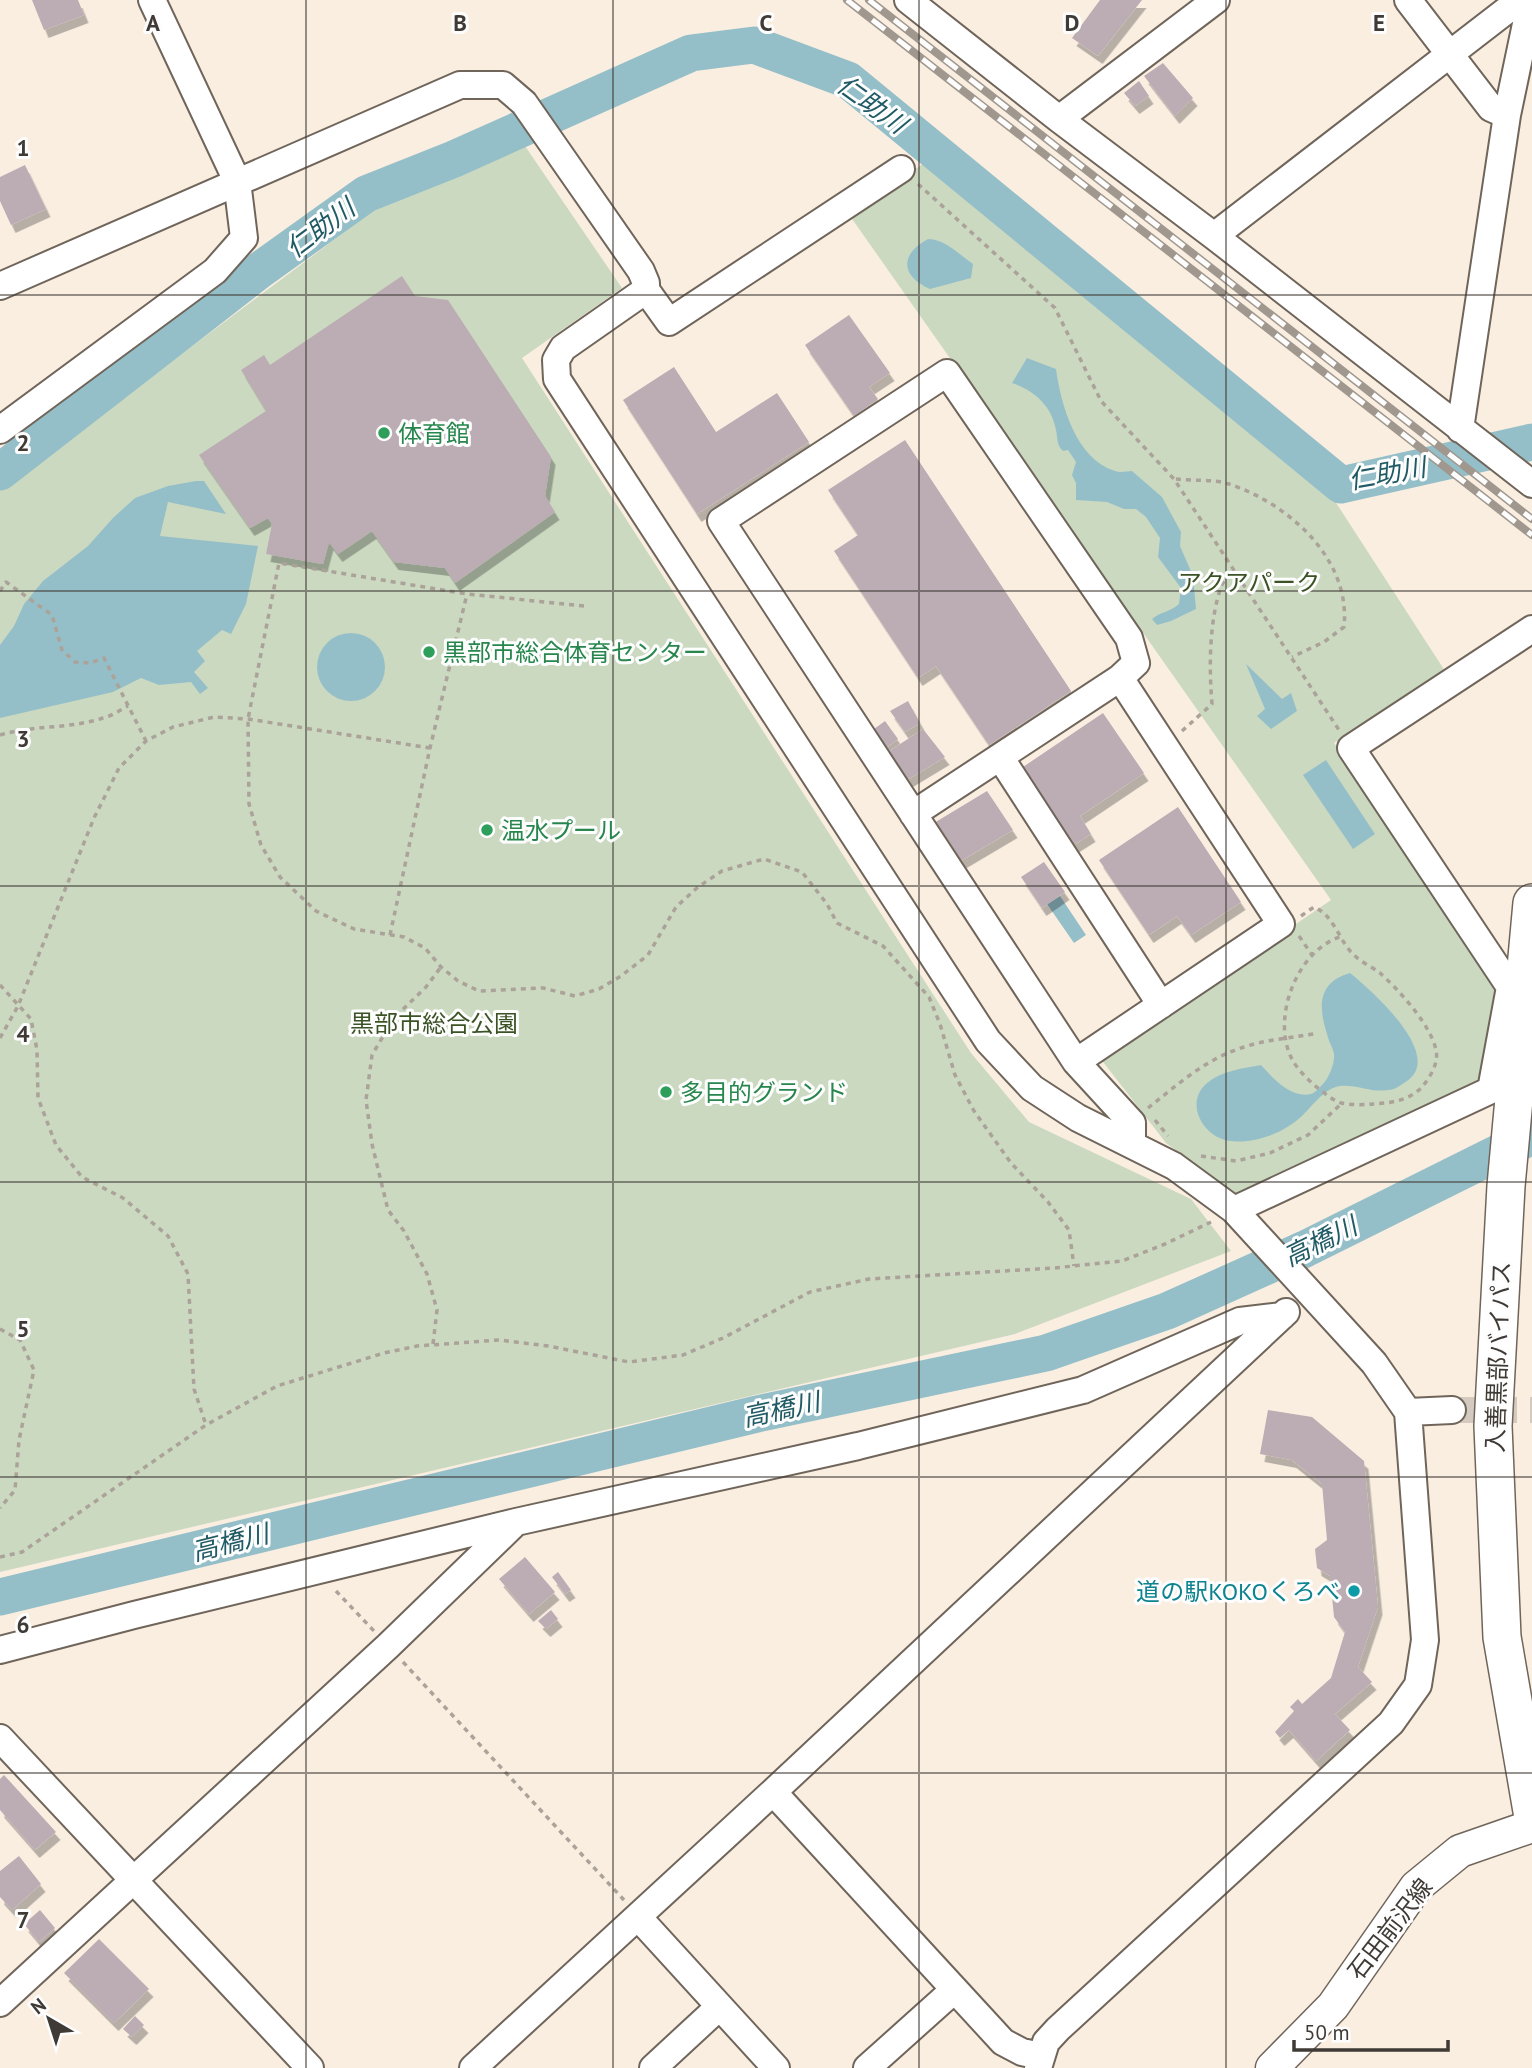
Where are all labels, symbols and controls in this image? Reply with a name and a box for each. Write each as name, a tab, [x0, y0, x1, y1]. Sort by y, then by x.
text: A	[146, 8, 160, 37]
text: B	[453, 8, 467, 37]
text: C	[760, 8, 773, 37]
text: D	[1065, 8, 1079, 37]
text: E	[1373, 8, 1385, 37]
water label: 仁助川	[831, 68, 916, 142]
text: 1	[16, 133, 30, 162]
water label: 仁助川	[279, 190, 363, 265]
place label: 体育館	[398, 418, 470, 449]
marker: 体育館	[376, 425, 392, 441]
text: 2	[16, 428, 30, 457]
water label: 仁助川	[1346, 449, 1431, 496]
park label: アクアパーク	[1178, 567, 1320, 598]
place label: 黒部市総合体育センター	[443, 637, 707, 668]
marker: 黒部市総合体育センター	[421, 644, 437, 660]
text: 3	[16, 724, 30, 753]
place label: 温水プール	[501, 815, 621, 846]
marker: 温水プール	[479, 822, 495, 838]
park label: 黒部市総合公園	[350, 1008, 518, 1039]
text: 4	[16, 1019, 30, 1048]
place label: 多目的グランド	[680, 1077, 848, 1108]
marker: 多目的グランド	[658, 1084, 674, 1100]
water label: 高橋川	[1278, 1208, 1365, 1273]
street label: 入善黒部バイパス	[1479, 1261, 1517, 1453]
text: 5	[16, 1314, 30, 1343]
water label: 高橋川	[739, 1384, 826, 1433]
water label: 高橋川	[188, 1516, 275, 1567]
place label: 道の駅KOKOくろべ	[1136, 1576, 1340, 1607]
marker: 道の駅KOKOくろべ	[1346, 1583, 1362, 1599]
text: 6	[16, 1610, 30, 1639]
street label: 石田前沢線	[1341, 1872, 1439, 1986]
text: 7	[16, 1905, 30, 1934]
north arrow	[14, 1984, 84, 2054]
text: N	[26, 1993, 51, 2019]
scale bar	[1294, 2008, 1448, 2052]
text: 50 m	[1304, 2019, 1350, 2046]

